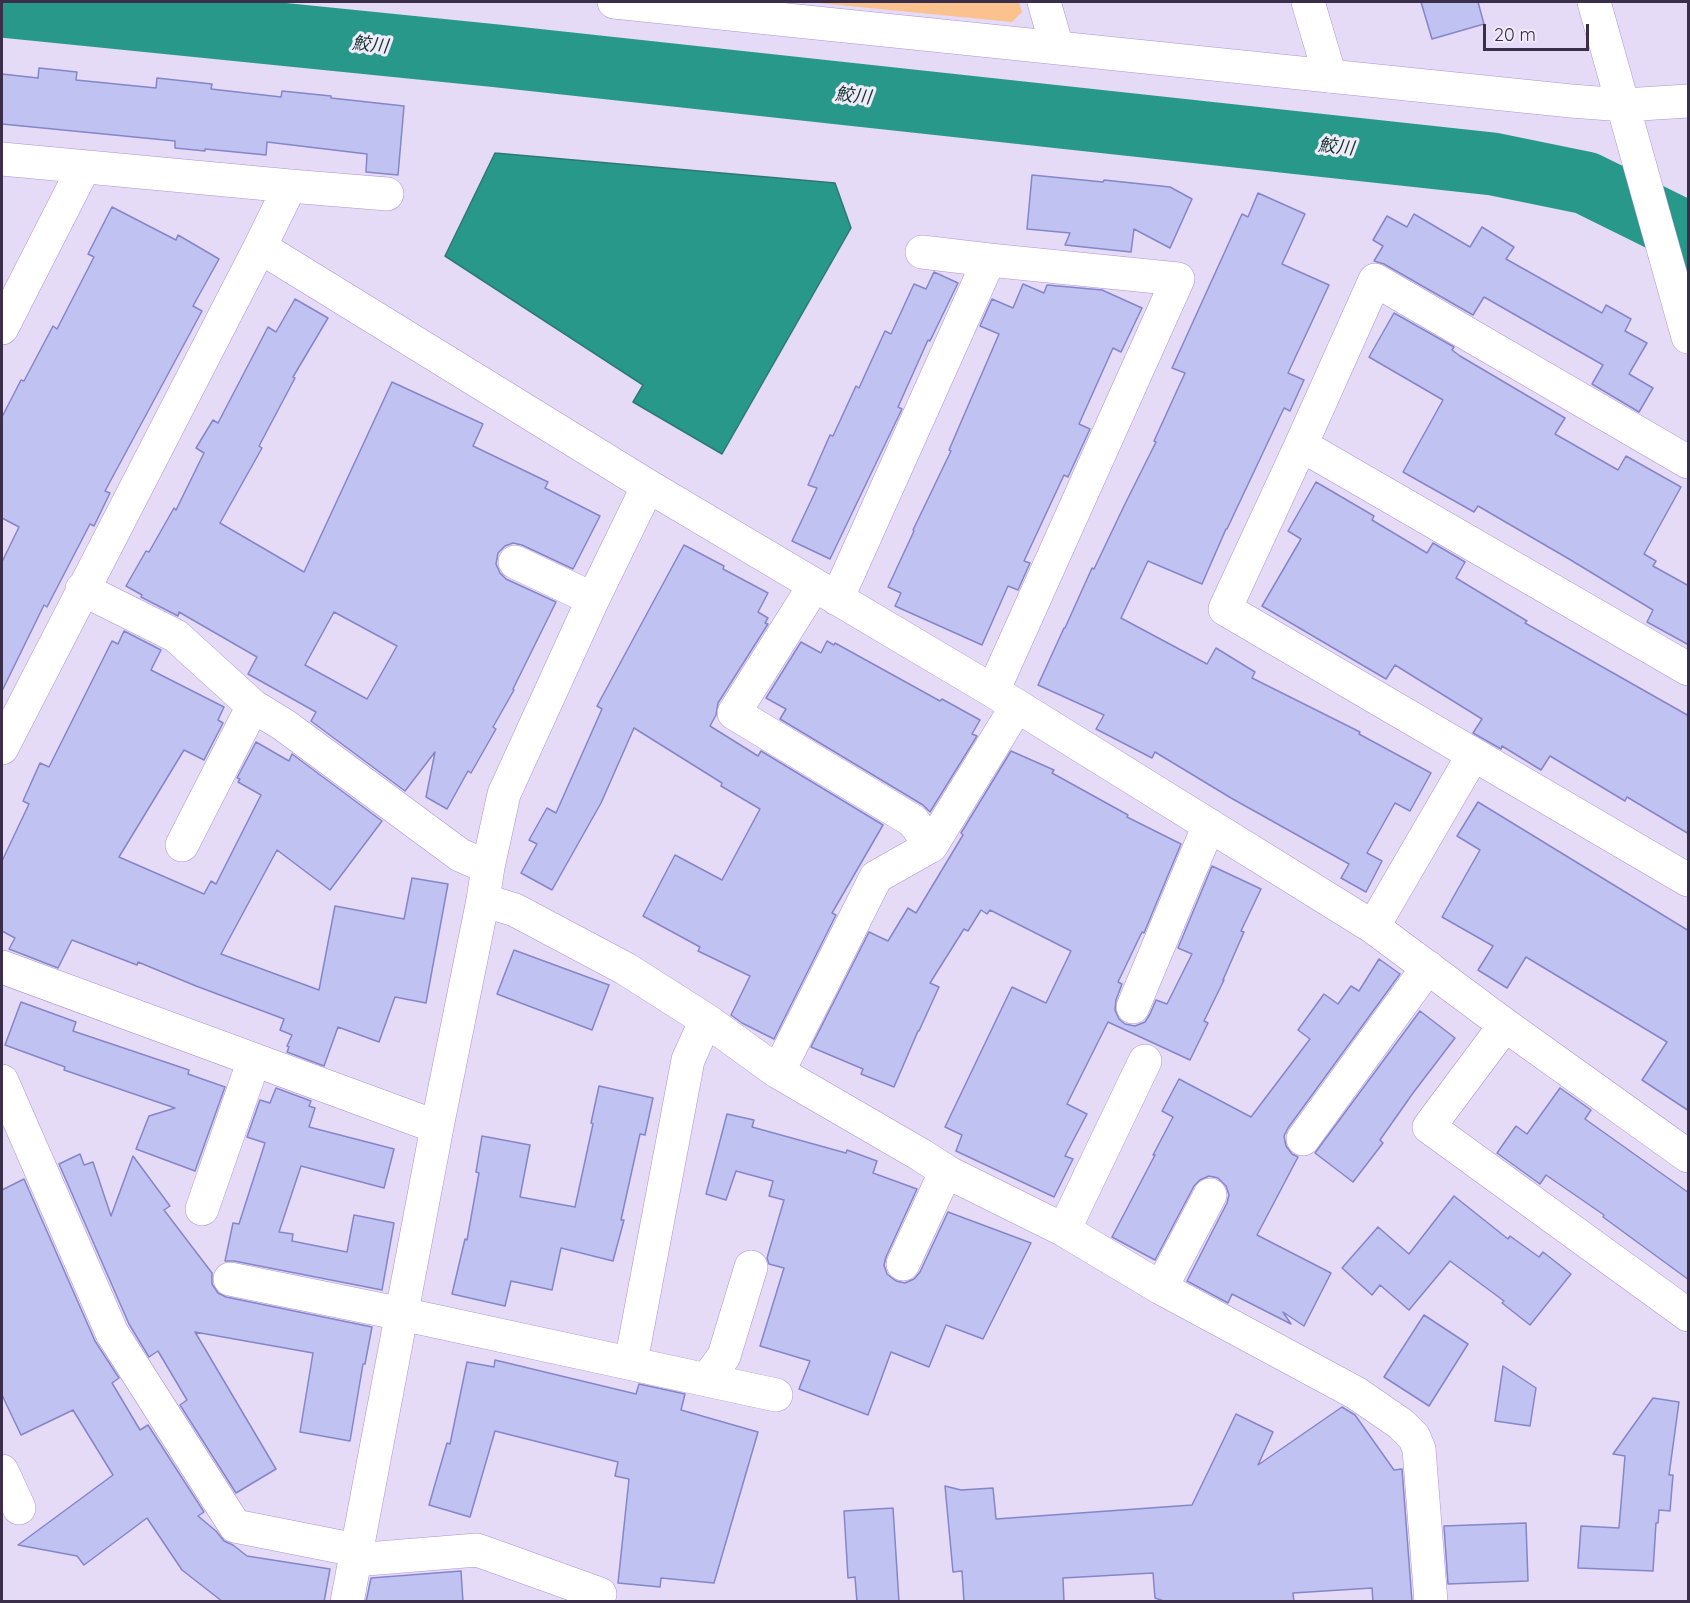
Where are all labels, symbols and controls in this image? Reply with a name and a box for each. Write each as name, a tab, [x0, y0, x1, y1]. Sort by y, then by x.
scale bar	[1486, 12, 1592, 50]
text: 20 m	[1494, 23, 1536, 46]
water label: 鮫川	[351, 32, 389, 58]
water label: 鮫川	[834, 83, 872, 109]
water label: 鮫川	[1317, 134, 1355, 160]

